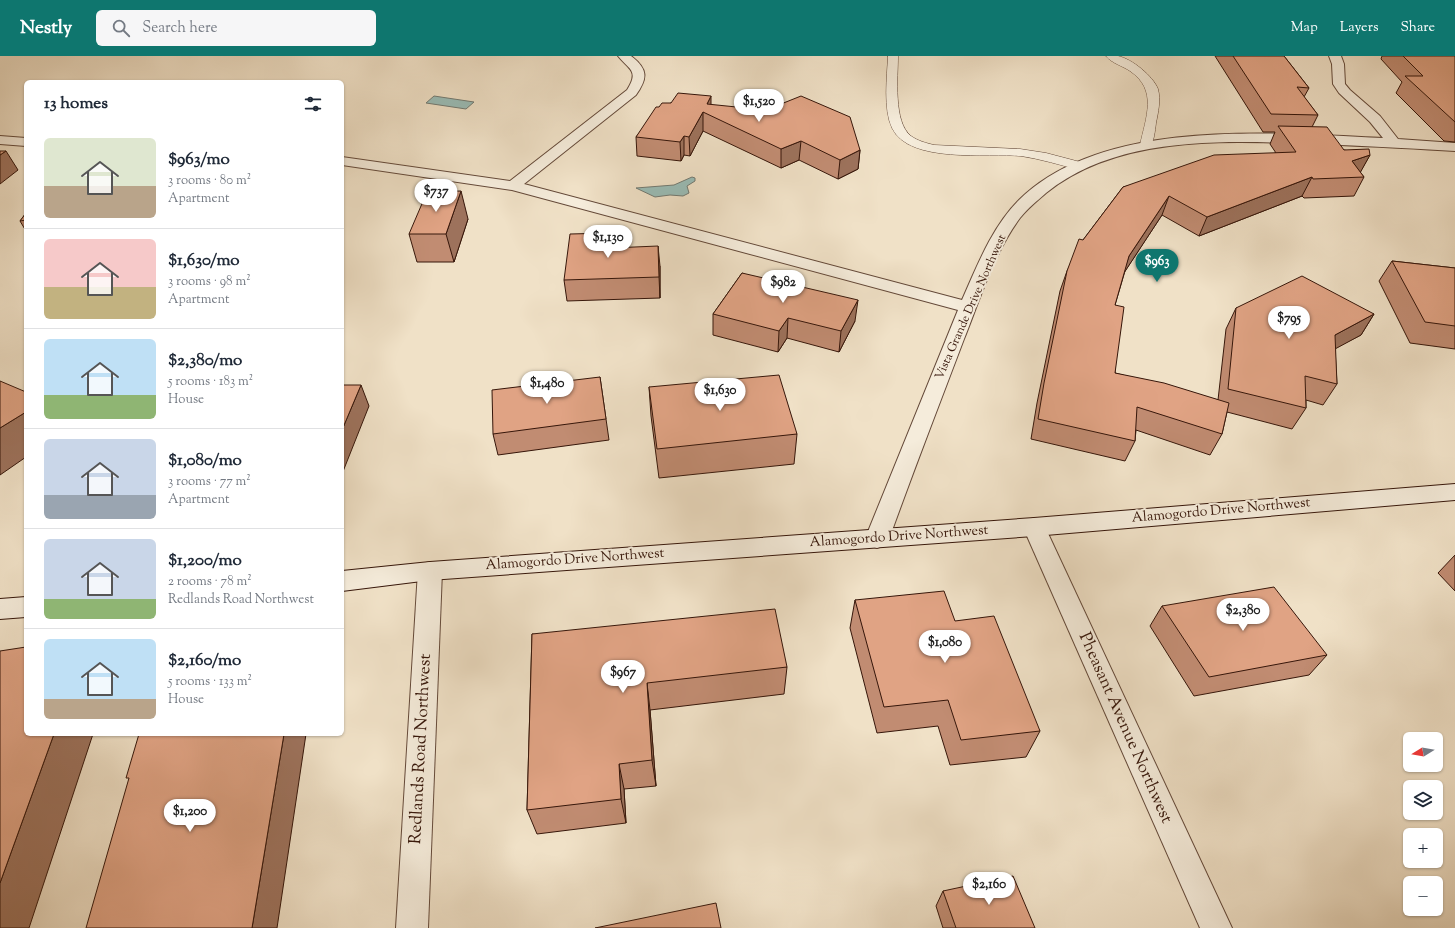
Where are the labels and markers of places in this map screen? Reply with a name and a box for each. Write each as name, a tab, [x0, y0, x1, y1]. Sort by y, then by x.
pin: $1,520	[726, 89, 792, 123]
pin: $737	[412, 179, 460, 213]
pin: $1,130	[575, 225, 641, 259]
pin: $963	[1133, 249, 1181, 283]
pin: $982	[759, 270, 807, 304]
pin: $795	[1265, 306, 1313, 340]
pin: $1,480	[514, 371, 580, 405]
pin: $1,630	[687, 378, 753, 412]
pin: $2,380	[1210, 598, 1276, 632]
pin: $1,080	[912, 630, 978, 664]
pin: $967	[599, 660, 647, 694]
pin: $1,200	[157, 799, 223, 833]
pin: $2,160	[956, 872, 1022, 906]

